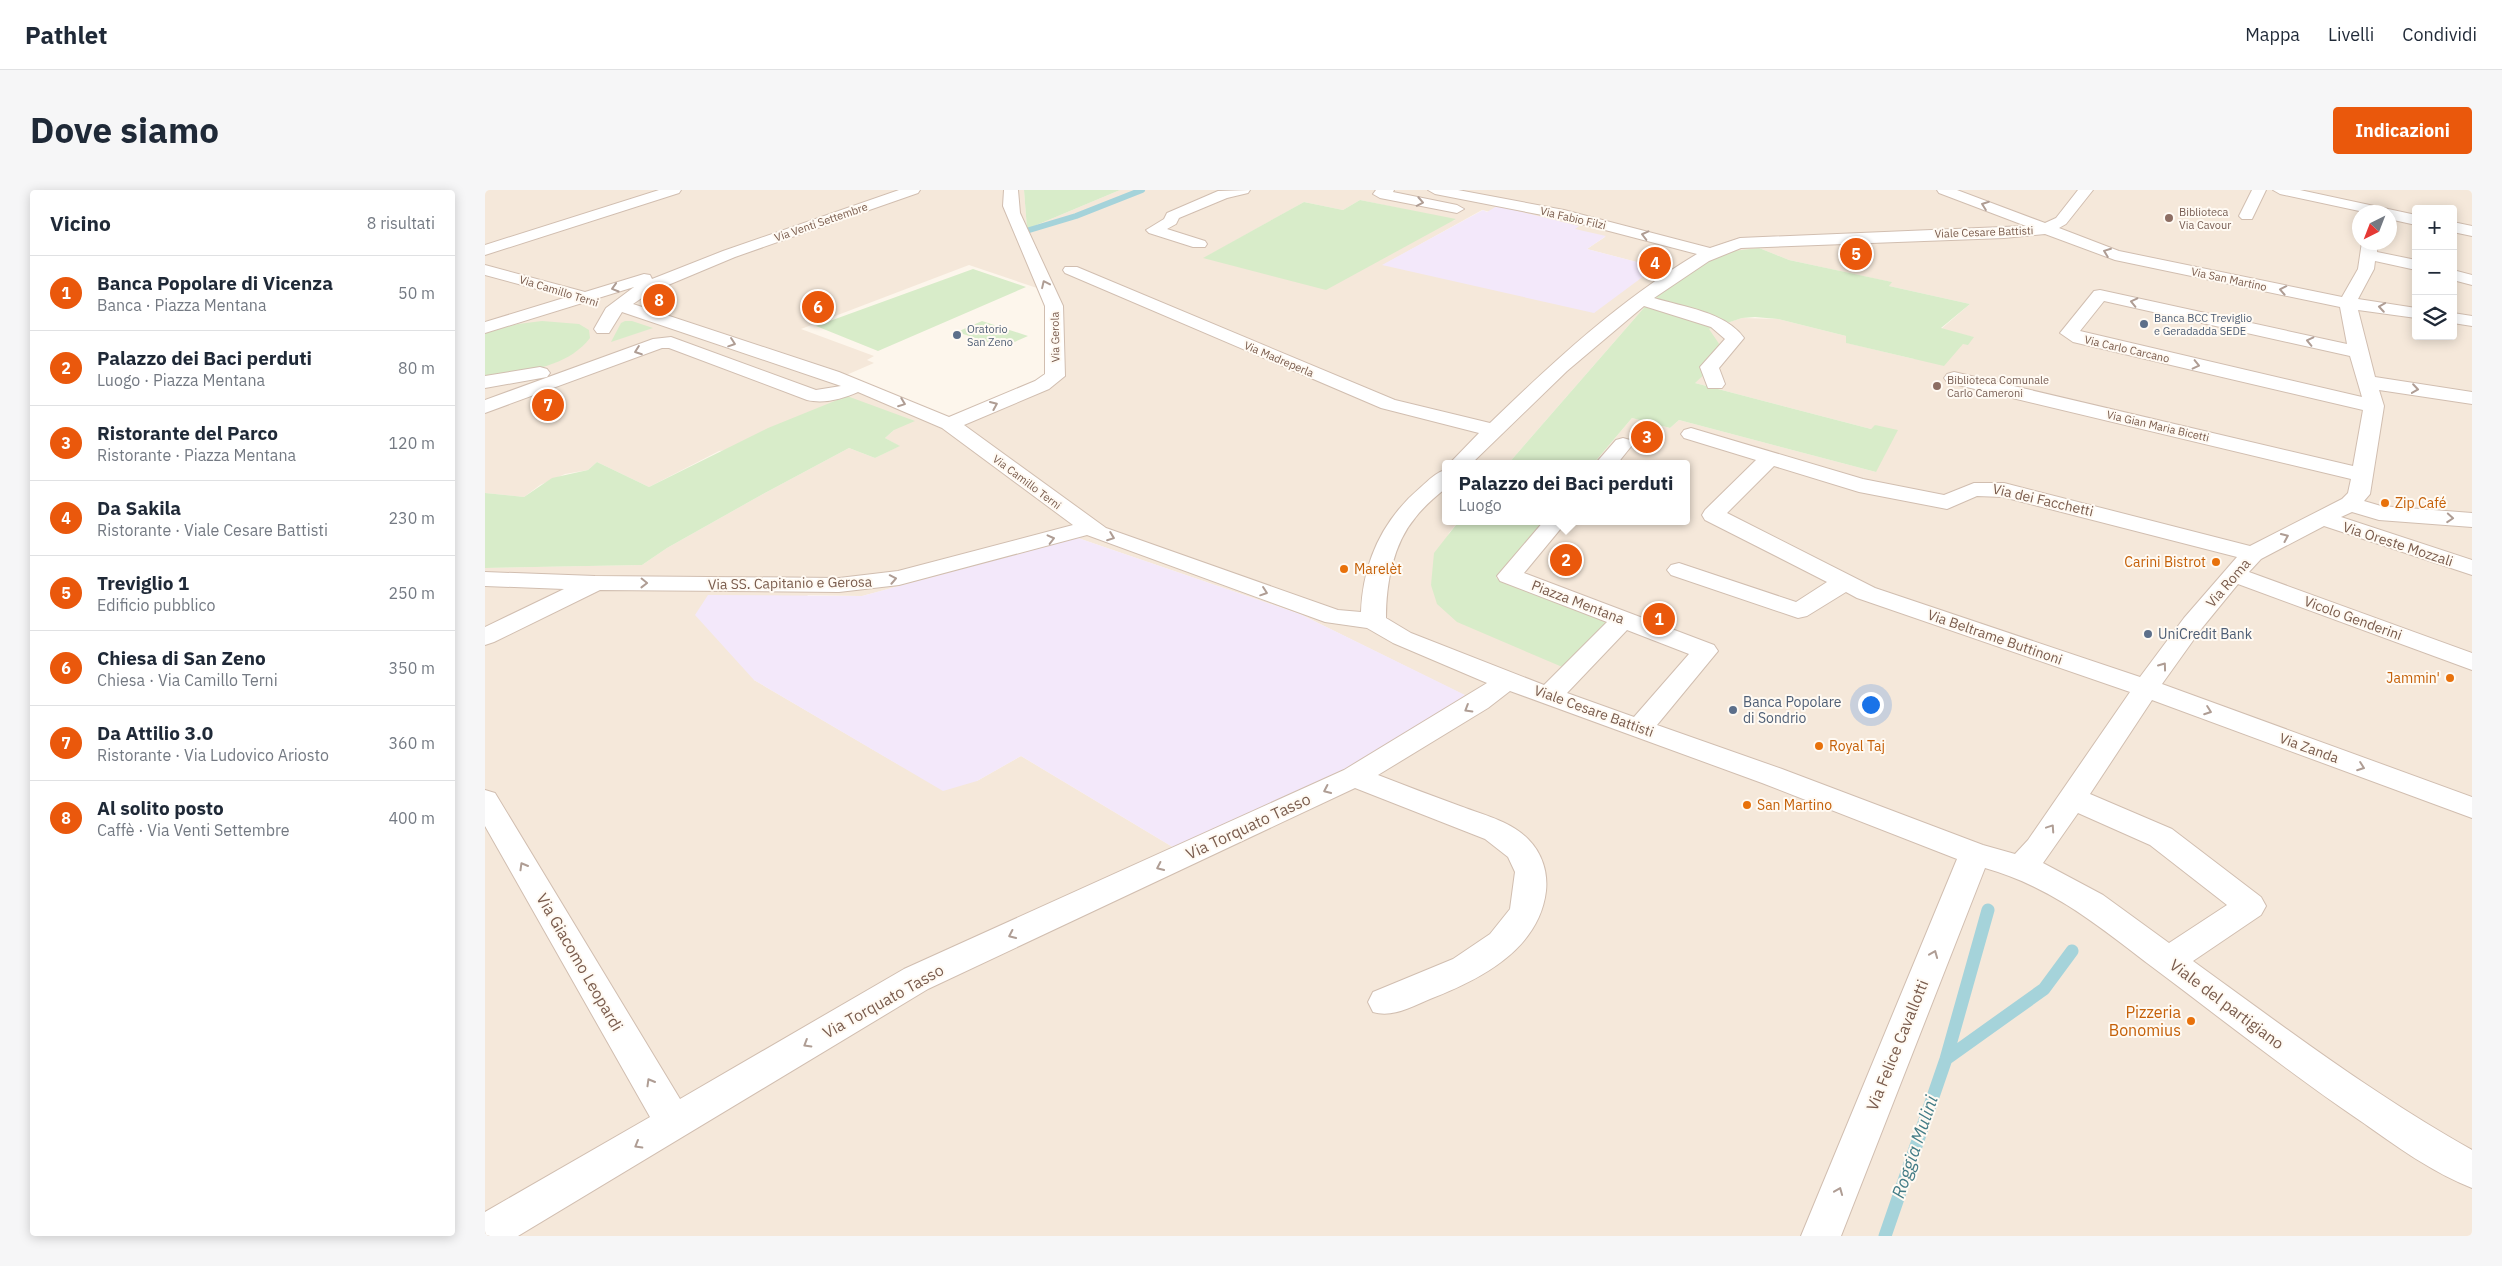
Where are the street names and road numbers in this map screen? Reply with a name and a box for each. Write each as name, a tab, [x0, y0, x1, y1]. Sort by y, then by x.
street label: Via Venti Settembre	[772, 199, 870, 245]
street label: Via Fabio Filzi	[1539, 204, 1607, 232]
street label: Viale Cesare Battisti	[1934, 223, 2034, 241]
street label: Via San Martino	[2190, 264, 2268, 294]
street label: Via Camillo Terni	[518, 272, 600, 310]
street label: Via Gerola	[1048, 311, 1062, 362]
street label: Via Carlo Carcano	[2083, 332, 2171, 366]
street label: Via Madreperla	[1242, 338, 1316, 380]
street label: Via Gian Maria Bicetti	[2105, 407, 2211, 445]
street label: Via Camillo Terni	[990, 452, 1064, 512]
street label: Via dei Facchetti	[1991, 480, 2095, 520]
street label: Via Oreste Mozzali	[2341, 518, 2455, 570]
street label: Via Roma	[2202, 554, 2255, 611]
street label: Via SS. Capitanio e Gerosa	[708, 573, 873, 593]
street label: Piazza Mentana	[1529, 576, 1627, 628]
street label: Vicolo Genderini	[2302, 592, 2404, 644]
street label: Via Beltrame Buttinoni	[1925, 605, 2065, 669]
street label: Viale Cesare Battisti	[1532, 681, 1656, 741]
street label: Via Zanda	[2277, 729, 2342, 767]
street label: Via Torquato Tasso	[1183, 788, 1313, 864]
street label: Via Giacomo Leopardi	[532, 890, 628, 1034]
street label: Viale del partigiano	[2166, 955, 2288, 1053]
street label: Via Torquato Tasso	[819, 959, 947, 1043]
street label: Via Felice Cavallotti	[1862, 977, 1932, 1113]

